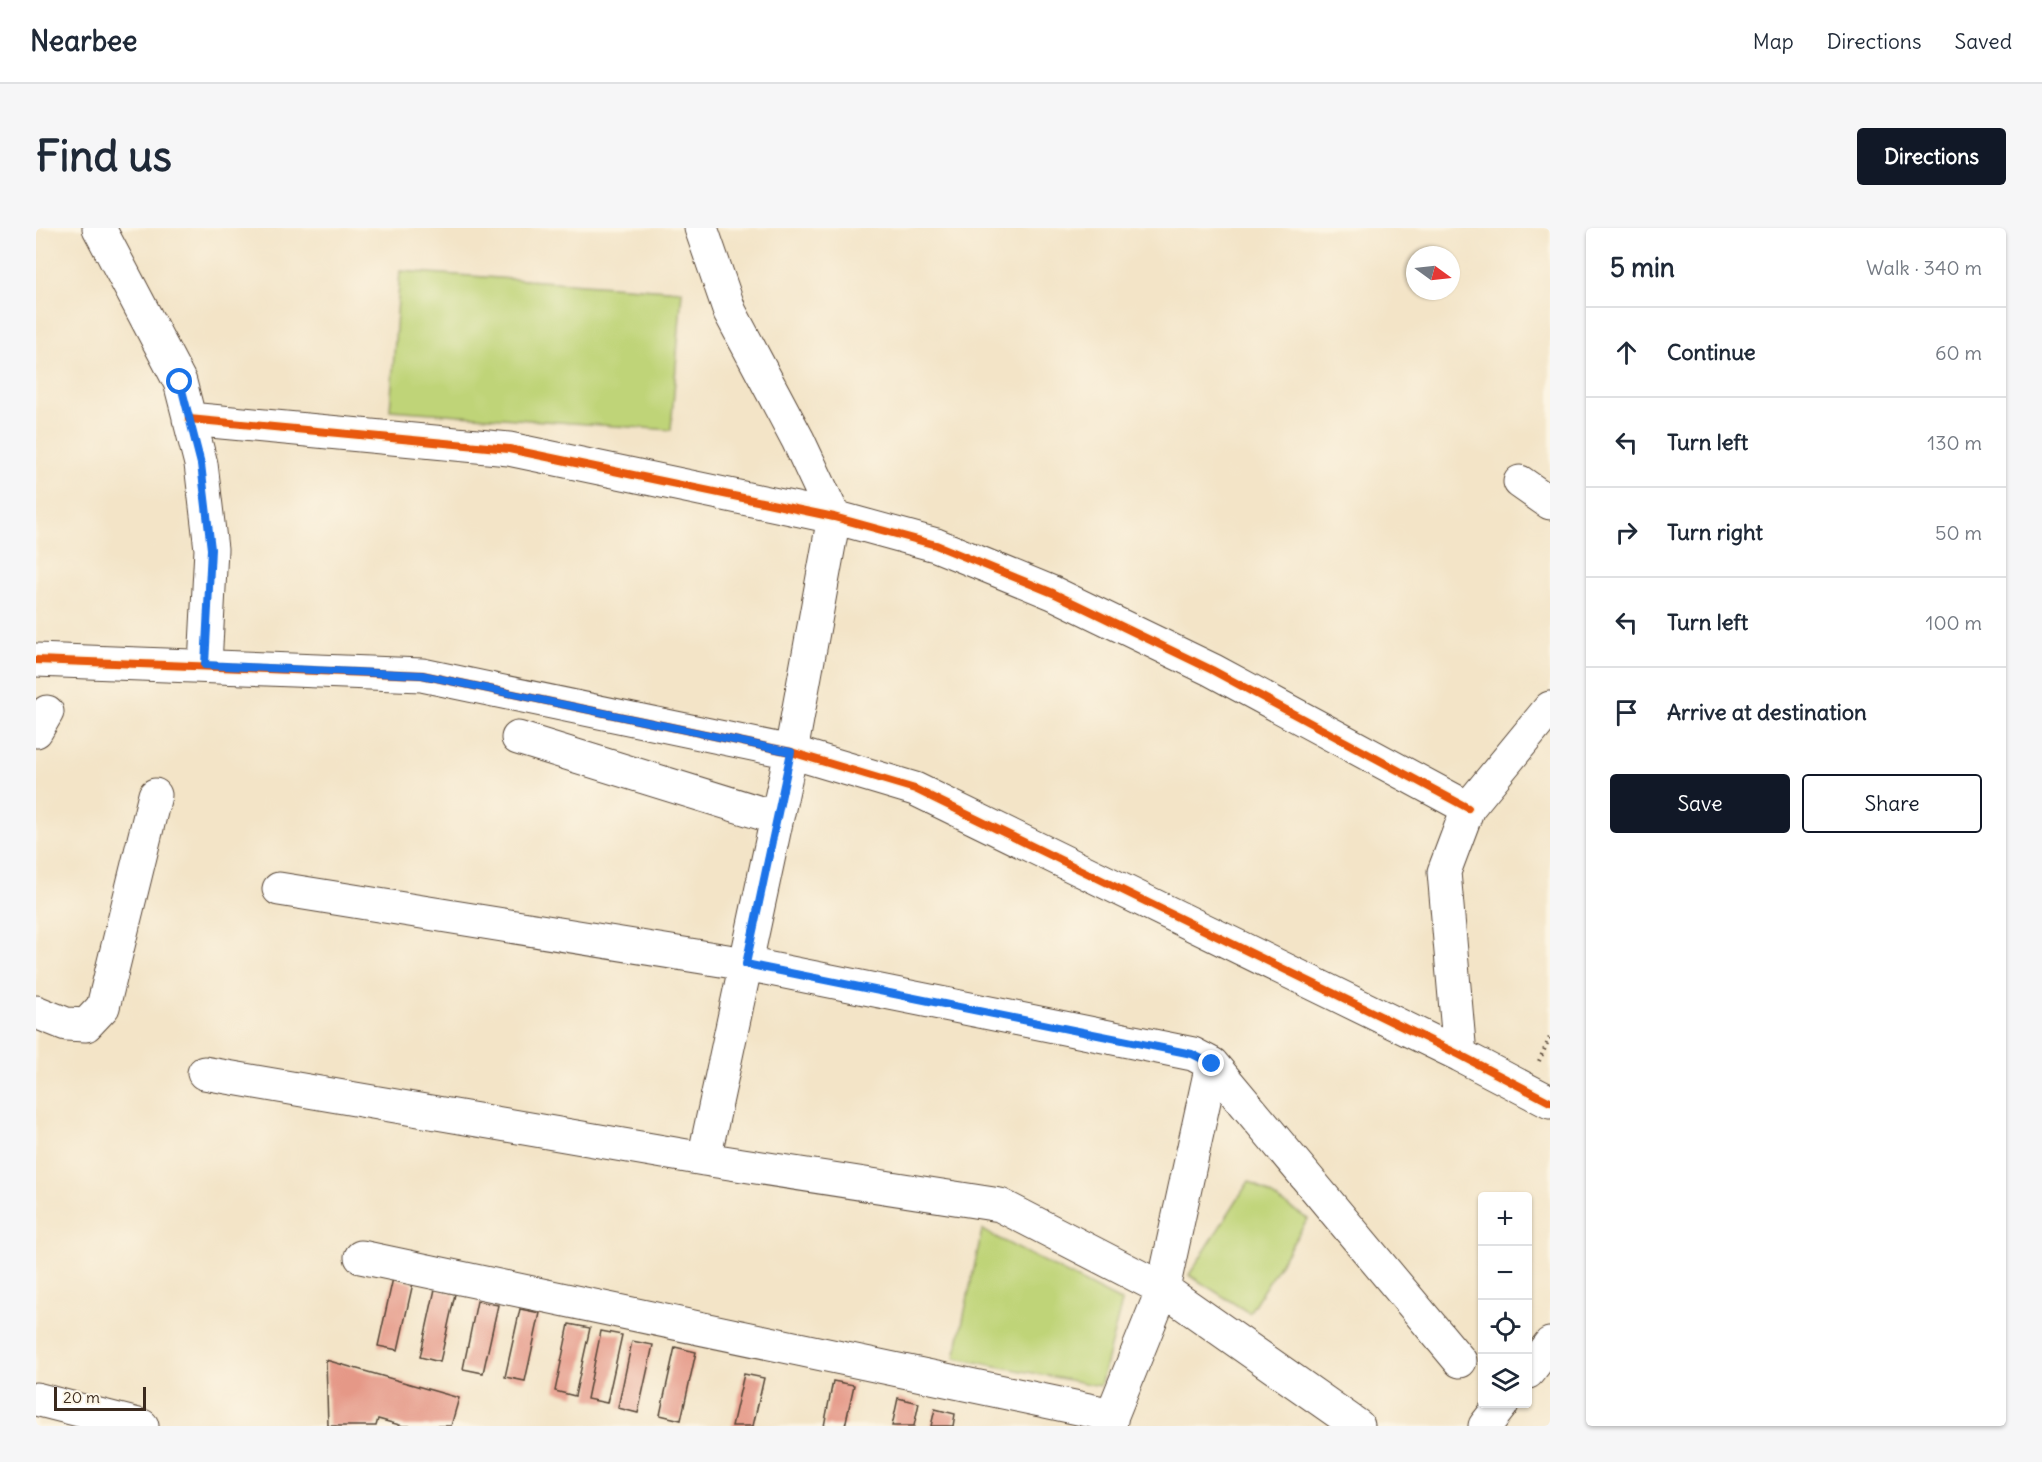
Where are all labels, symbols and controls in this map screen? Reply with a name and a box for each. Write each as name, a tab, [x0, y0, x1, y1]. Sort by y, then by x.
text: Nearbee	[30, 23, 137, 59]
text: Map	[1753, 28, 1794, 55]
text: Directions	[1827, 28, 1921, 55]
text: Saved	[1954, 28, 2012, 55]
button: Directions	[1857, 128, 2006, 185]
text: Find us	[36, 130, 172, 182]
north arrow	[1406, 246, 1460, 300]
text: 5 min	[1610, 251, 1675, 284]
text: Walk · 340 m	[1866, 255, 1982, 280]
icon: ahead	[1610, 336, 1643, 369]
text: Continue	[1667, 338, 1756, 366]
text: 60 m	[1935, 340, 1982, 365]
route start	[166, 368, 192, 394]
icon: left	[1610, 426, 1643, 459]
text: Turn left	[1667, 428, 1748, 456]
text: 130 m	[1927, 430, 1982, 455]
icon: right	[1610, 516, 1643, 549]
text: Turn right	[1667, 518, 1763, 546]
text: 50 m	[1935, 520, 1982, 545]
icon: left	[1610, 606, 1643, 639]
text: Turn left	[1667, 608, 1748, 636]
text: 100 m	[1925, 610, 1982, 635]
icon: arrive	[1610, 696, 1643, 729]
text: Arrive at destination	[1667, 698, 1867, 726]
button: Save	[1610, 774, 1790, 833]
button: Share	[1802, 774, 1982, 833]
route end	[1198, 1050, 1224, 1076]
map controls	[1478, 1192, 1532, 1408]
button: +	[1478, 1192, 1532, 1246]
button: −	[1478, 1246, 1532, 1300]
button: locate	[1478, 1300, 1532, 1354]
button: layers	[1478, 1354, 1532, 1408]
scale bar	[54, 1384, 146, 1412]
text: 20 m	[63, 1387, 100, 1407]

